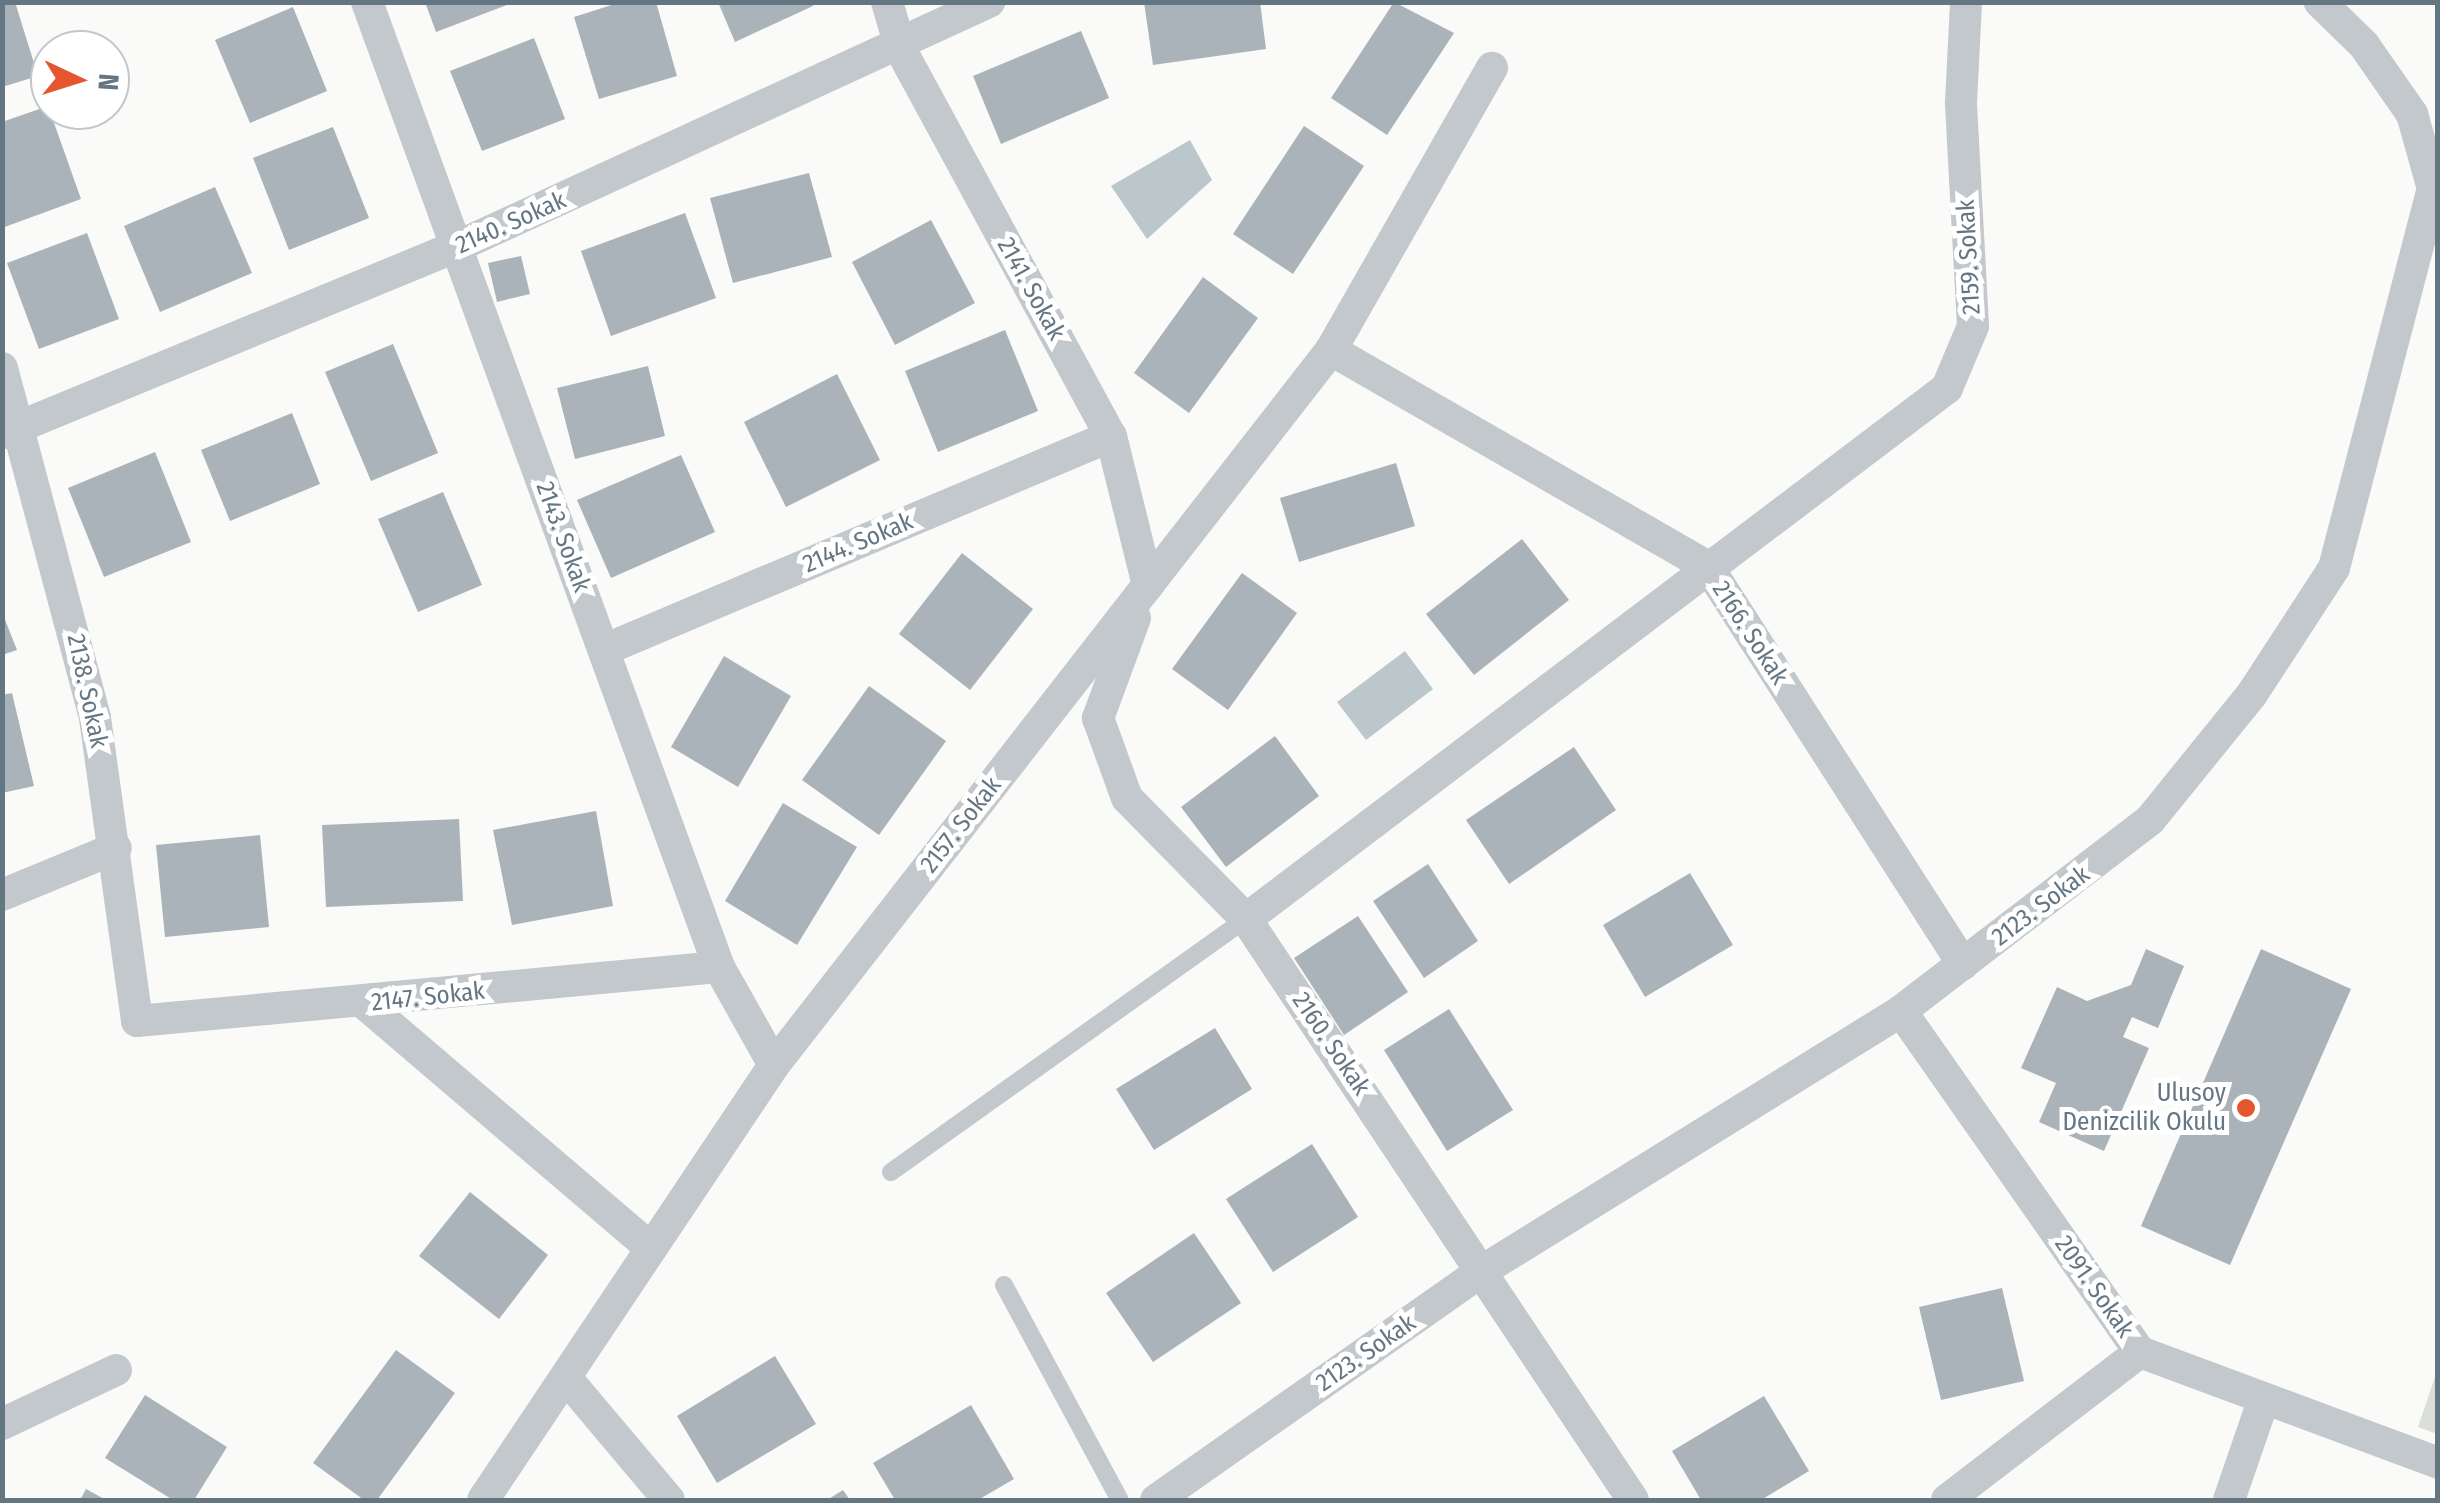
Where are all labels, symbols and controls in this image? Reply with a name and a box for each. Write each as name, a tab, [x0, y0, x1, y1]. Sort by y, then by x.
north arrow	[30, 30, 130, 130]
text: N	[91, 72, 125, 92]
street label: 2140. Sokak	[451, 185, 571, 261]
street label: 2159. Sokak	[1951, 199, 1987, 315]
street label: 2141. Sokak	[991, 232, 1071, 346]
street label: 2143. Sokak	[529, 478, 597, 596]
street label: 2144. Sokak	[799, 506, 917, 580]
street label: 2166. Sokak	[1706, 576, 1794, 690]
street label: 2138. Sokak	[60, 631, 114, 751]
street label: 2157. Sokak	[914, 771, 1008, 879]
street label: 2123. Sokak	[1986, 860, 2096, 952]
street label: 2147. Sokak	[370, 976, 486, 1018]
street label: 2160. Sokak	[1286, 987, 1376, 1101]
place label: Ulusoy Denizcilik Okulu	[2063, 1079, 2226, 1138]
marker: Ulusoy Denizcilik Okulu	[2235, 1097, 2257, 1119]
street label: 2091. Sokak	[2048, 1230, 2140, 1344]
street label: 2123. Sokak	[1311, 1308, 1421, 1398]

